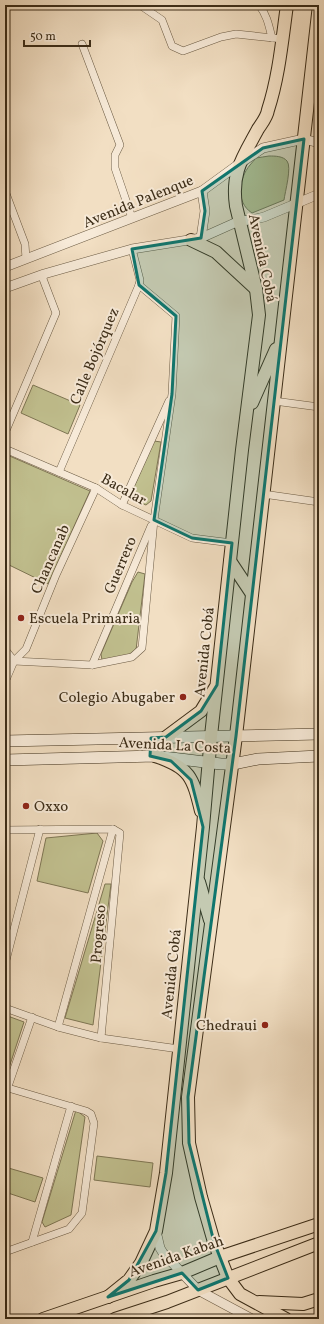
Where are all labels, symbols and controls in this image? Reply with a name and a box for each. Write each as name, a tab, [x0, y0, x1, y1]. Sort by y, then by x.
scale bar	[24, 22, 90, 48]
text: 50 m	[30, 29, 56, 45]
street label: Avenida Palenque	[80, 171, 197, 234]
street label: Avenida Cobá	[242, 212, 281, 305]
street label: Calle Bojórquez	[66, 305, 125, 408]
street label: Bacalar	[97, 469, 150, 511]
street label: Chancanab	[27, 522, 76, 598]
street label: Guerrero	[100, 534, 143, 598]
street label: Avenida Cobá	[190, 606, 221, 698]
place label: Escuela Primaria	[29, 609, 140, 630]
marker: Escuela Primaria	[16, 613, 26, 623]
place label: Colegio Abugaber	[59, 688, 175, 709]
marker: Colegio Abugaber	[178, 692, 188, 702]
street label: Avenida La Costa	[118, 733, 232, 760]
place label: Oxxo	[34, 797, 68, 818]
marker: Oxxo	[21, 801, 31, 811]
street label: Progreso	[86, 904, 113, 964]
street label: Avenida Cobá	[157, 928, 188, 1020]
place label: Chedraui	[196, 1016, 257, 1037]
marker: Chedraui	[260, 1020, 270, 1030]
street label: Avenida Kabah	[126, 1231, 227, 1283]

